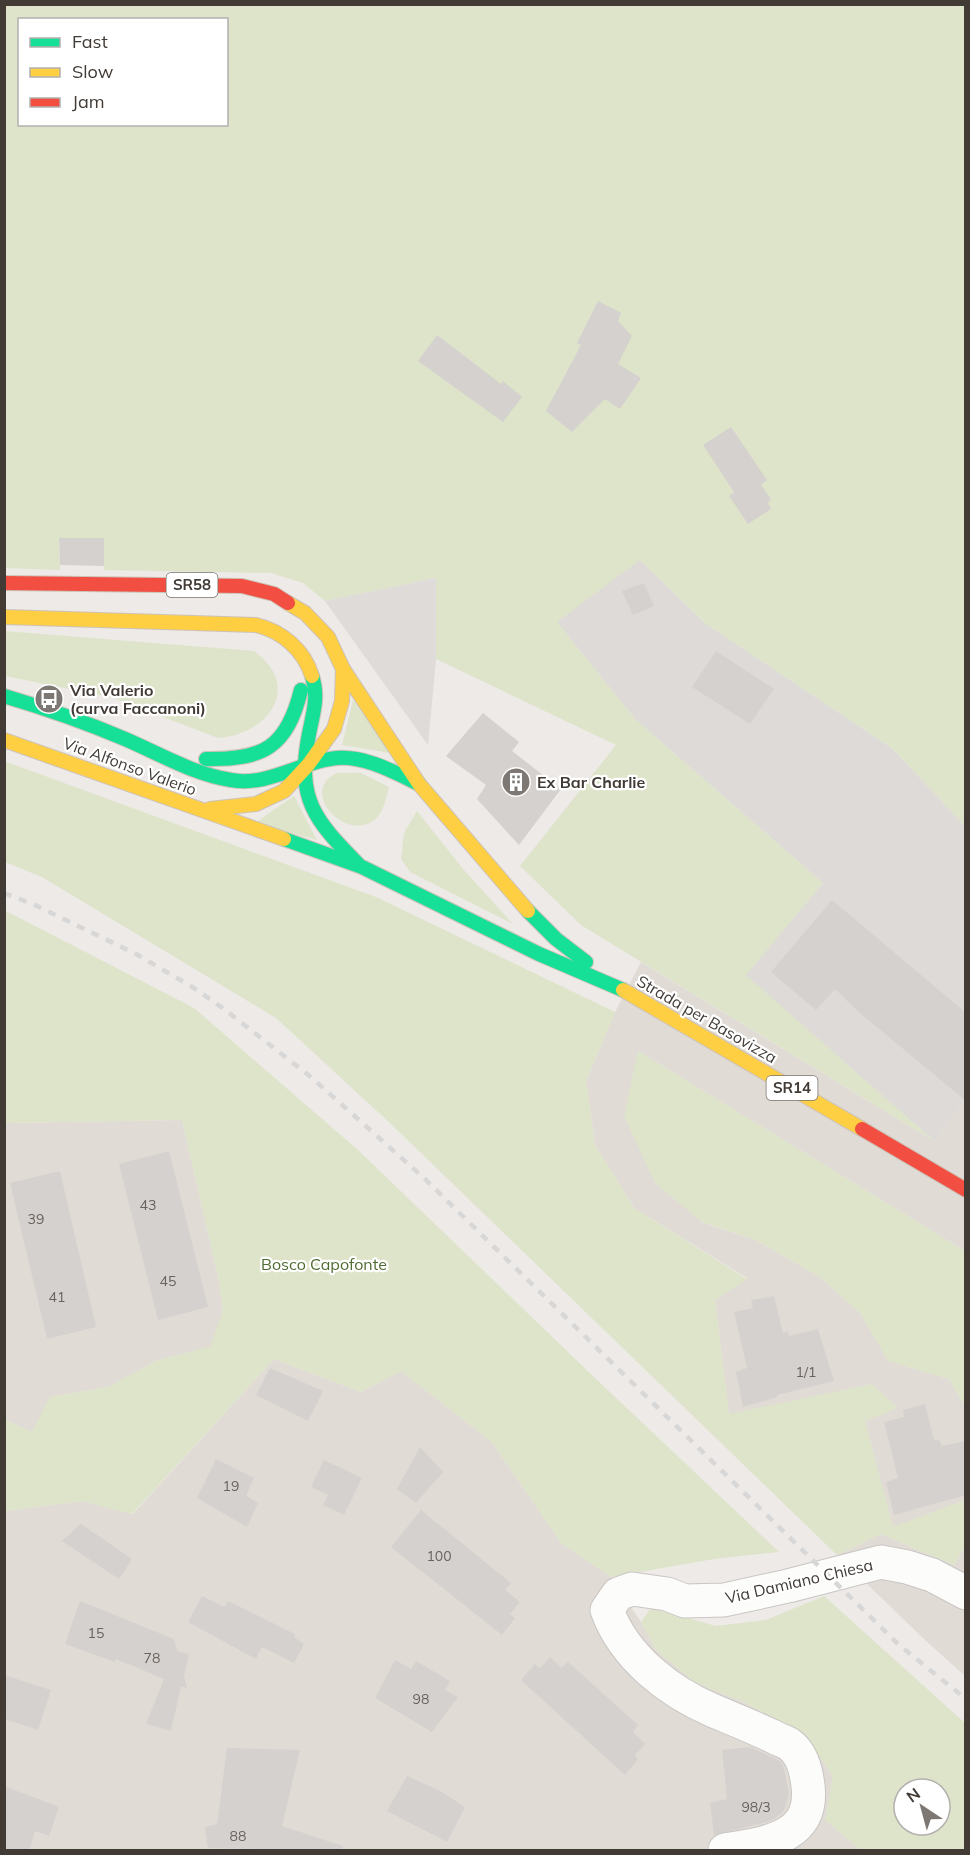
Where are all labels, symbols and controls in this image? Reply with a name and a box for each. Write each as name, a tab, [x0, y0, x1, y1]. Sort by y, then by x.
legend	[18, 18, 228, 126]
text: Fast	[72, 30, 108, 53]
text: Slow	[72, 60, 114, 83]
text: Jam	[72, 90, 105, 113]
road number: SR58	[166, 573, 218, 597]
place label: Via Valerio (curva Faccanoni)	[69, 680, 206, 718]
bus stop icon: Via Valerio (curva Faccanoni)	[33, 683, 65, 715]
street label: Via Alfonso Valerio	[61, 733, 199, 799]
building icon: Ex Bar Charlie	[500, 766, 532, 798]
place label: Ex Bar Charlie	[537, 772, 645, 792]
street label: Strada per Basovizza	[633, 971, 781, 1067]
road number: SR14	[766, 1076, 818, 1100]
house number: 43	[140, 1196, 156, 1214]
house number: 39	[28, 1210, 44, 1228]
park label: Bosco Capofonte	[261, 1254, 387, 1274]
house number: 45	[160, 1272, 176, 1290]
house number: 41	[49, 1288, 65, 1306]
house number: 1/1	[796, 1363, 816, 1381]
house number: 19	[223, 1477, 239, 1495]
house number: 100	[426, 1547, 452, 1565]
street label: Via Damiano Chiesa	[723, 1554, 875, 1608]
house number: 15	[88, 1624, 104, 1642]
house number: 78	[144, 1649, 160, 1667]
house number: 98	[413, 1690, 429, 1708]
north arrow	[892, 1777, 952, 1837]
text: N	[902, 1783, 924, 1807]
house number: 98/3	[741, 1798, 771, 1816]
house number: 88	[230, 1827, 246, 1845]

